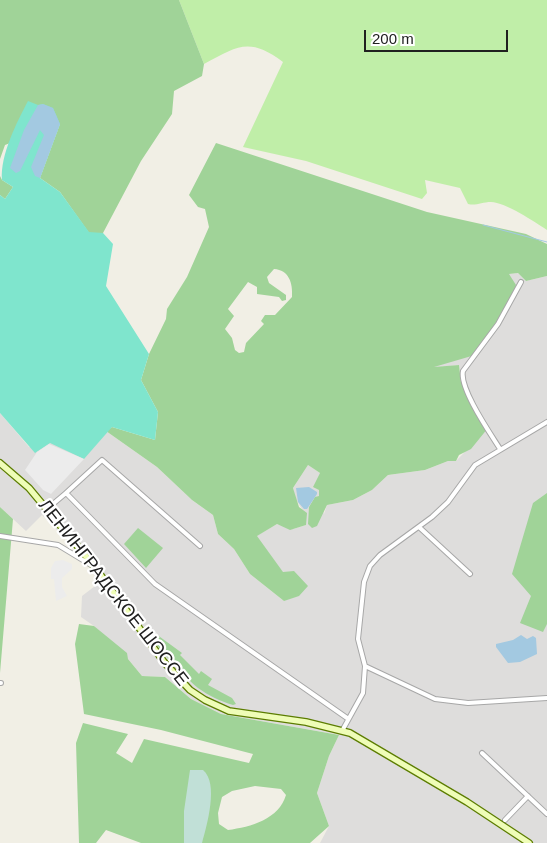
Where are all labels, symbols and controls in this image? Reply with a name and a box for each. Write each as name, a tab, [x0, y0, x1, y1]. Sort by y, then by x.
scale bar	[367, 20, 511, 52]
text: 200 m	[372, 30, 414, 47]
street label: ЛЕНИНГРАДСКОЕ ШОССЕ	[33, 495, 193, 691]

